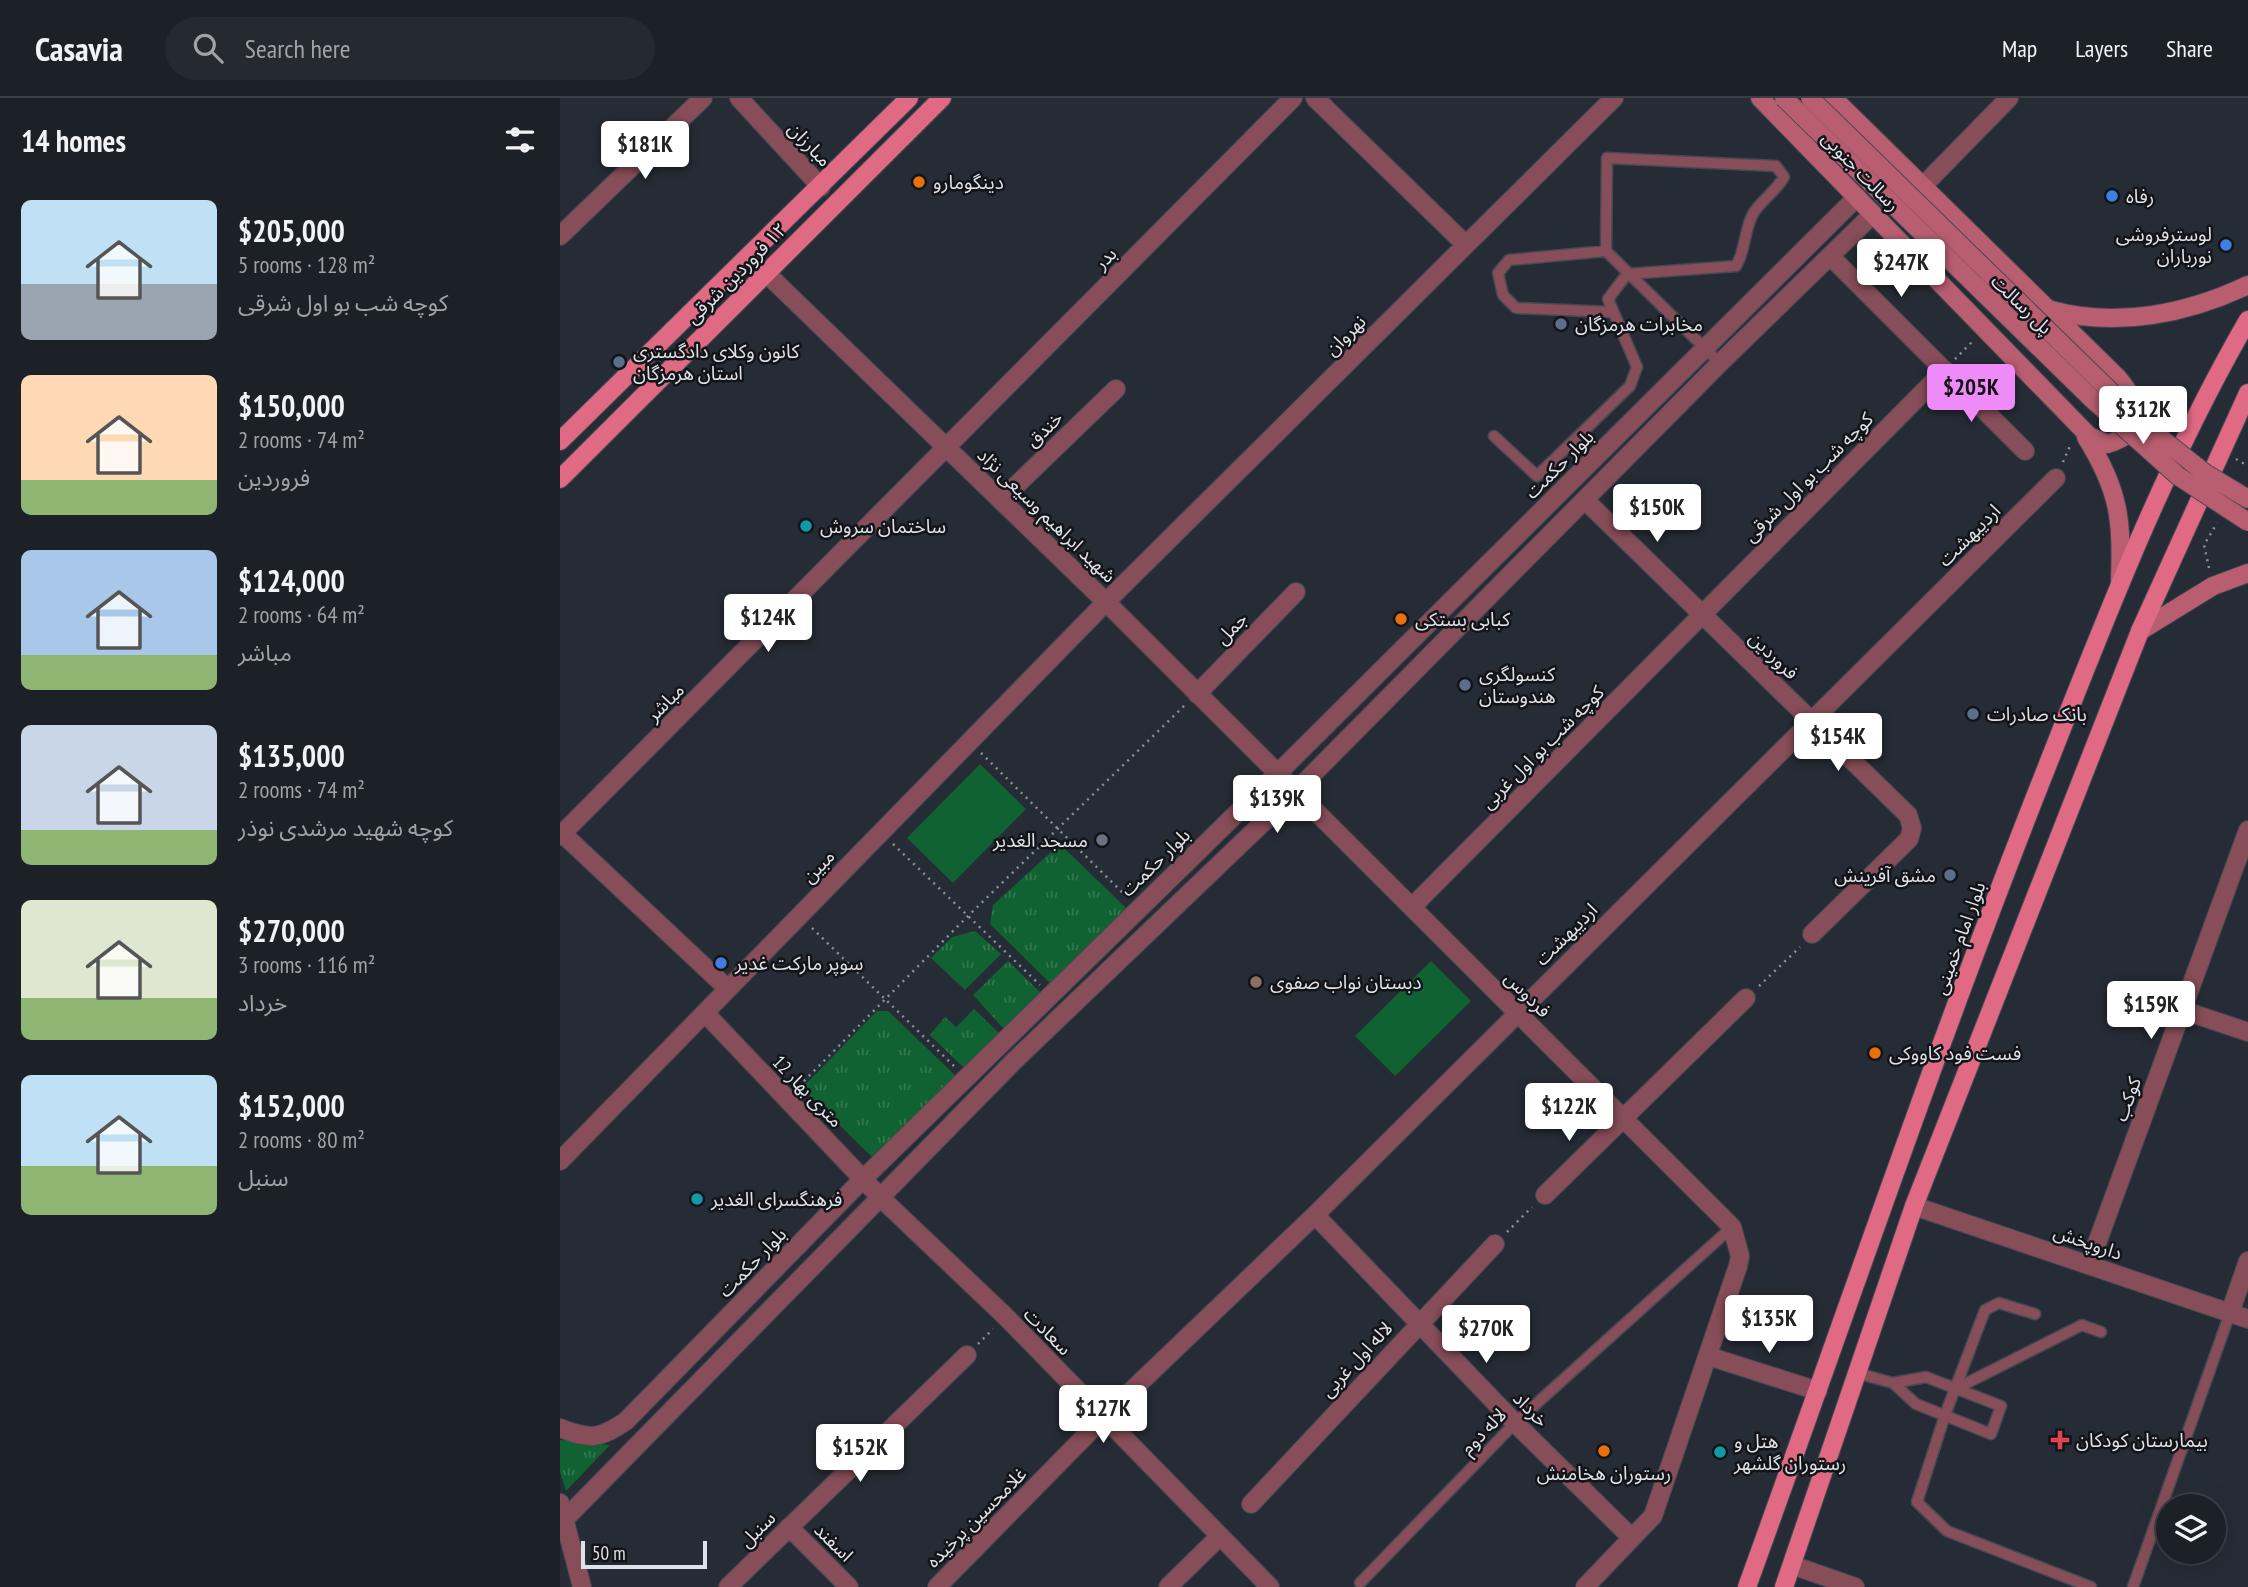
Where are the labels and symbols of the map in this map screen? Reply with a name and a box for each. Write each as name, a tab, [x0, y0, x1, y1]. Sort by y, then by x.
street label: مبارزان	[783, 116, 837, 172]
pin: $181K	[596, 122, 694, 181]
street label: رسالت جنوبی	[1817, 126, 1905, 216]
place label: دینگومارو	[933, 170, 1004, 194]
marker: دینگومارو	[911, 174, 927, 190]
place label: رفاه	[2126, 184, 2154, 208]
marker: رفاه	[2104, 188, 2120, 204]
street label: ١٢ فروردین شرقی	[680, 217, 792, 329]
place label: لوسترفروشی نورباران	[2116, 222, 2212, 268]
marker: لوسترفروشی نورباران	[2218, 237, 2234, 253]
pin: $247K	[1852, 240, 1950, 299]
street label: بدر	[1088, 242, 1121, 275]
street label: پل رسالت	[1985, 269, 2058, 340]
street label: نهروان	[1319, 309, 1371, 361]
place label: مخابرات هرمزگان	[1575, 312, 1703, 336]
marker: مخابرات هرمزگان	[1553, 316, 1569, 332]
place label: کانون وکلای دادگستری استان هرمزگان	[633, 339, 800, 385]
marker: کانون وکلای دادگستری استان هرمزگان	[611, 354, 627, 370]
pin: $205K	[1922, 364, 2020, 424]
pin: $312K	[2094, 386, 2192, 446]
street label: خندق	[1020, 406, 1068, 452]
street label: کوچه شب بو اول شرقی	[1738, 406, 1879, 548]
street label: بلوار حکمت	[1519, 424, 1599, 504]
street label: شهید ابراهیم وسیعی نژاد	[970, 443, 1121, 590]
pin: $150K	[1608, 484, 1706, 544]
street label: اردیبهشت	[1933, 499, 2005, 571]
place label: ساختمان سروش	[820, 514, 946, 538]
marker: ساختمان سروش	[798, 518, 814, 534]
pin: $124K	[719, 594, 817, 654]
street label: جمل	[1210, 607, 1252, 649]
place label: کبابی بستکی	[1415, 607, 1511, 631]
marker: کبابی بستکی	[1393, 611, 1409, 627]
street label: فروردین	[1744, 626, 1804, 684]
place label: کنسولگری هندوستان	[1479, 662, 1556, 708]
marker: کنسولگری هندوستان	[1457, 677, 1473, 693]
street label: مباشر	[640, 678, 689, 727]
street label: کوچه شب بو اول غربی	[1475, 679, 1610, 815]
place label: بانک صادرات	[1987, 702, 2087, 726]
marker: بانک صادرات	[1965, 706, 1981, 722]
pin: $154K	[1789, 714, 1887, 773]
pin: $139K	[1228, 776, 1326, 835]
street label: بلوار حکمت	[1115, 823, 1195, 901]
place label: مسجد الغدیر	[992, 828, 1088, 852]
marker: مسجد الغدیر	[1094, 832, 1110, 848]
street label: مبین	[796, 844, 840, 888]
place label: مشق آفرینش	[1834, 863, 1936, 887]
marker: مشق آفرینش	[1942, 867, 1958, 883]
street label: بلوار امام خمینی	[1927, 878, 1993, 999]
street label: اردیبهشت	[1530, 898, 1602, 970]
place label: سوپر مارکت غدیر	[734, 951, 863, 976]
marker: سوپر مارکت غدیر	[713, 955, 729, 971]
street label: فردوس	[1500, 966, 1556, 1022]
place label: دبستان نواب صفوی	[1270, 970, 1421, 994]
marker: دبستان نواب صفوی	[1248, 974, 1264, 990]
pin: $159K	[2102, 982, 2200, 1041]
place label: فست فود کاووکی	[1889, 1041, 2021, 1065]
marker: فست فود کاووکی	[1867, 1045, 1883, 1061]
street label: 12 متری بهار	[768, 1050, 848, 1132]
street label: کوکب	[2108, 1072, 2146, 1124]
pin: $122K	[1520, 1084, 1618, 1143]
place label: فرهنگسرای الغدیر	[710, 1187, 842, 1211]
marker: فرهنگسرای الغدیر	[689, 1191, 705, 1207]
street label: داروپخش	[2050, 1219, 2125, 1266]
street label: بلوار حکمت	[713, 1222, 791, 1302]
pin: $135K	[1720, 1296, 1818, 1355]
street label: سعادت	[1019, 1302, 1077, 1360]
pin: $270K	[1437, 1306, 1535, 1365]
street label: لاله اول غربی	[1315, 1316, 1397, 1402]
pin: $127K	[1054, 1386, 1152, 1445]
street label: خرداد	[1508, 1386, 1554, 1432]
street label: لاله دوم	[1455, 1403, 1513, 1462]
pin: $152K	[811, 1424, 909, 1484]
place label: بیمارستان کودکان	[2076, 1428, 2208, 1452]
place label: هتل و رستوران گلشهر	[1733, 1429, 1846, 1475]
marker: بیمارستان کودکان	[2050, 1430, 2070, 1450]
marker: رستوران هخامنش	[1596, 1443, 1612, 1459]
marker: هتل و رستوران گلشهر	[1712, 1444, 1728, 1460]
place label: رستوران هخامنش	[1537, 1461, 1671, 1485]
street label: غلامحسین پرخیده	[921, 1462, 1032, 1573]
street label: سنبل	[734, 1506, 780, 1552]
street label: اسفند	[809, 1517, 859, 1567]
scale bar	[581, 1538, 707, 1570]

